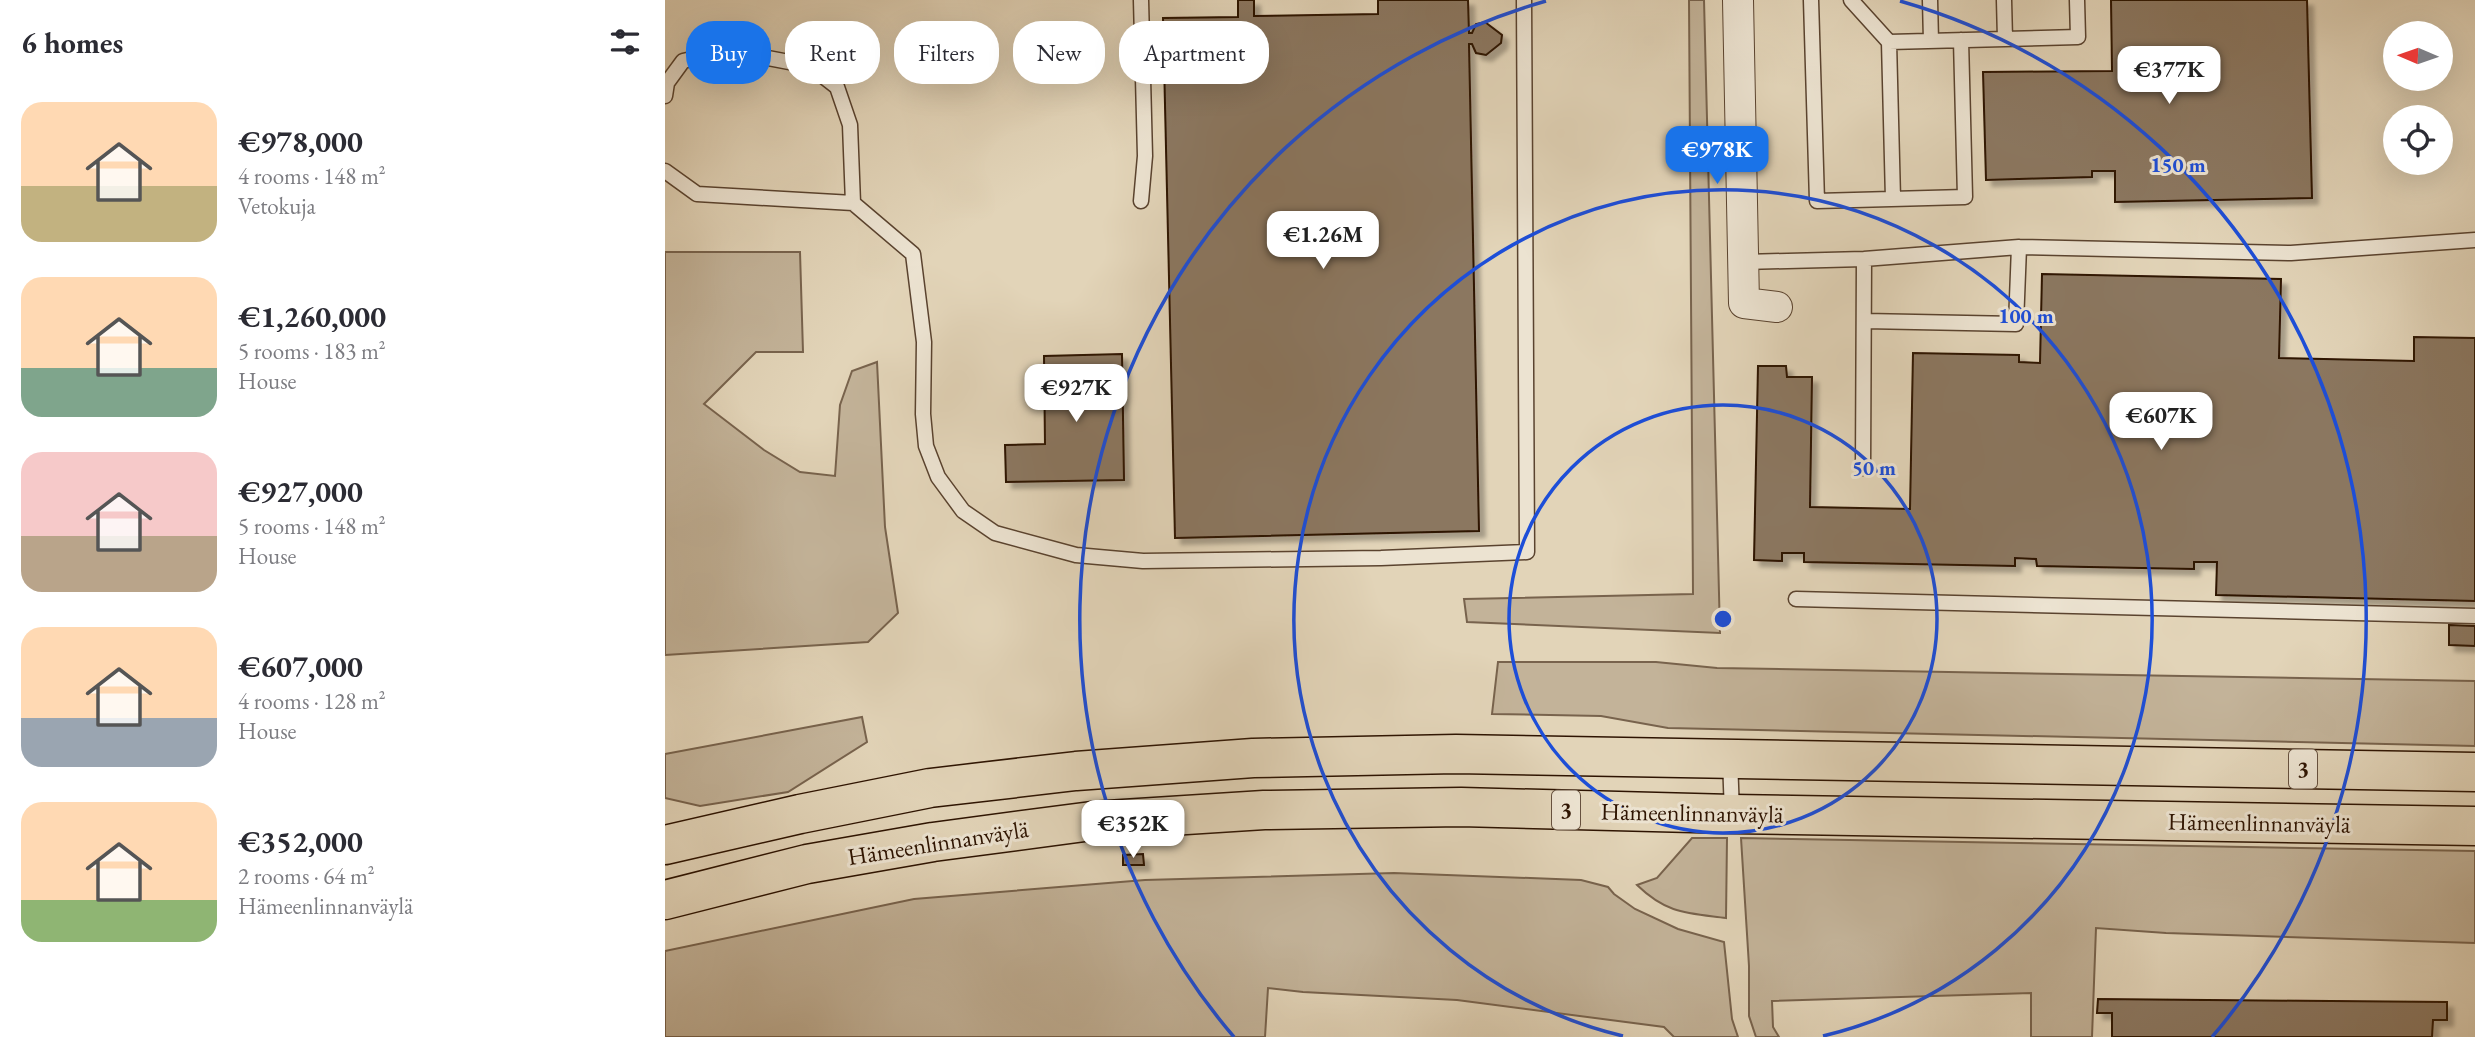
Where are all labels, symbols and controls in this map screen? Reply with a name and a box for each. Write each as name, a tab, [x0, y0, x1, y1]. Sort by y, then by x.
chip: Buy	[686, 21, 771, 84]
chip: Rent	[785, 21, 880, 84]
chip: Filters	[894, 21, 999, 84]
chip: New	[1013, 21, 1105, 84]
chip: Apartment	[1119, 21, 1269, 84]
north arrow	[2383, 21, 2453, 91]
map controls	[2383, 21, 2453, 175]
text: 6 homes	[21, 23, 123, 62]
icon: filters	[606, 23, 644, 61]
pin: €377K	[2120, 46, 2218, 106]
text: €377K	[2133, 54, 2205, 84]
button: locate	[2383, 105, 2453, 175]
text: €978,000	[238, 122, 363, 161]
pin: €978K	[1668, 127, 1766, 186]
icon: home	[77, 130, 161, 214]
text: €978K	[1681, 134, 1753, 164]
text: 150 m	[2150, 151, 2206, 178]
text: 4 rooms · 148 m²	[238, 161, 386, 191]
text: Vetokuja	[238, 191, 316, 221]
pin: €1.26M	[1266, 212, 1380, 271]
text: €1.26M	[1283, 219, 1363, 249]
text: €1,260,000	[238, 297, 386, 336]
text: 100 m	[1998, 302, 2054, 329]
icon: home	[77, 305, 161, 389]
text: 5 rooms · 183 m²	[238, 336, 386, 366]
pin: €927K	[1027, 364, 1125, 424]
text: House	[238, 366, 297, 396]
text: €927K	[1040, 372, 1112, 402]
pin: €607K	[2112, 392, 2210, 452]
text: €607K	[2125, 400, 2197, 430]
text: 50 m	[1852, 454, 1896, 481]
text: €927,000	[238, 472, 363, 511]
icon: home	[77, 480, 161, 564]
text: 5 rooms · 148 m²	[238, 511, 386, 541]
text: House	[238, 541, 297, 571]
centre of rings	[1711, 607, 1735, 631]
text: €607,000	[238, 647, 363, 686]
icon: home	[77, 655, 161, 739]
text: 4 rooms · 128 m²	[238, 686, 386, 716]
text: House	[238, 716, 297, 746]
road number: 3	[2289, 750, 2317, 789]
road number: 3	[1552, 790, 1580, 830]
street label: Hämeenlinnanväylä	[1600, 795, 1784, 830]
pin: €352K	[1084, 800, 1182, 860]
street label: Hämeenlinnanväylä	[2167, 805, 2351, 840]
text: €352K	[1097, 808, 1169, 838]
street label: Hämeenlinnanväylä	[845, 813, 1031, 872]
text: €352,000	[238, 822, 363, 861]
icon: home	[77, 830, 161, 914]
text: 2 rooms · 64 m²	[238, 861, 375, 891]
text: Hämeenlinnanväylä	[238, 891, 413, 921]

